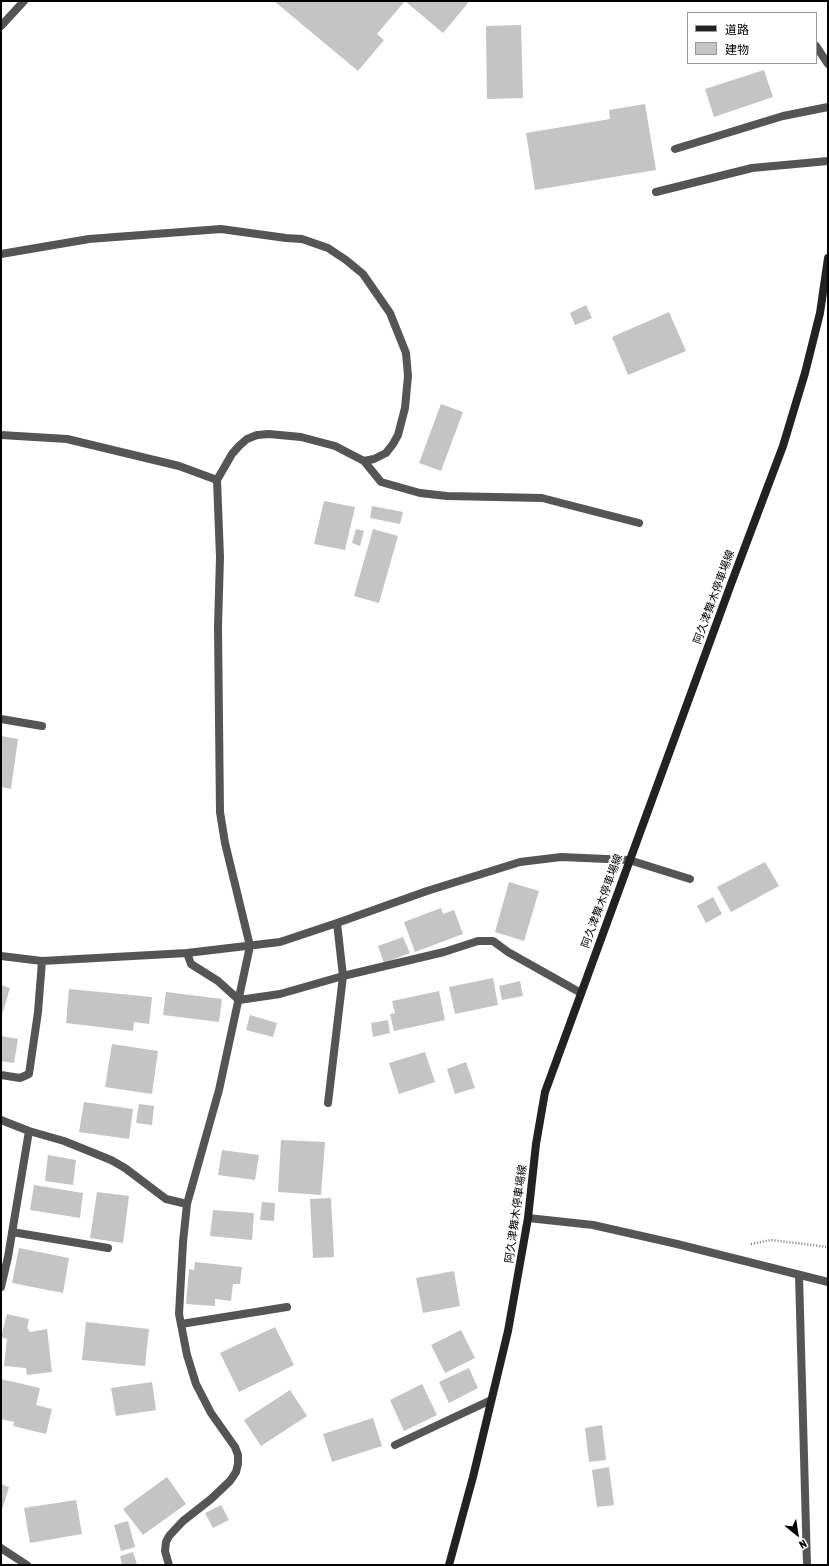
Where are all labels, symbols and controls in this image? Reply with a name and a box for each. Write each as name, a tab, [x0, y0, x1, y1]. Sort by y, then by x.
legend	[687, 12, 817, 64]
text: 道路	[725, 23, 749, 37]
text: 建物	[725, 43, 749, 57]
street label: 阿久津舞木停車場線	[691, 548, 737, 646]
street label: 阿久津舞木停車場線	[579, 852, 625, 950]
street label: 阿久津舞木停車場線	[503, 1164, 529, 1264]
north arrow	[777, 1514, 817, 1554]
text: N	[797, 1538, 809, 1551]

